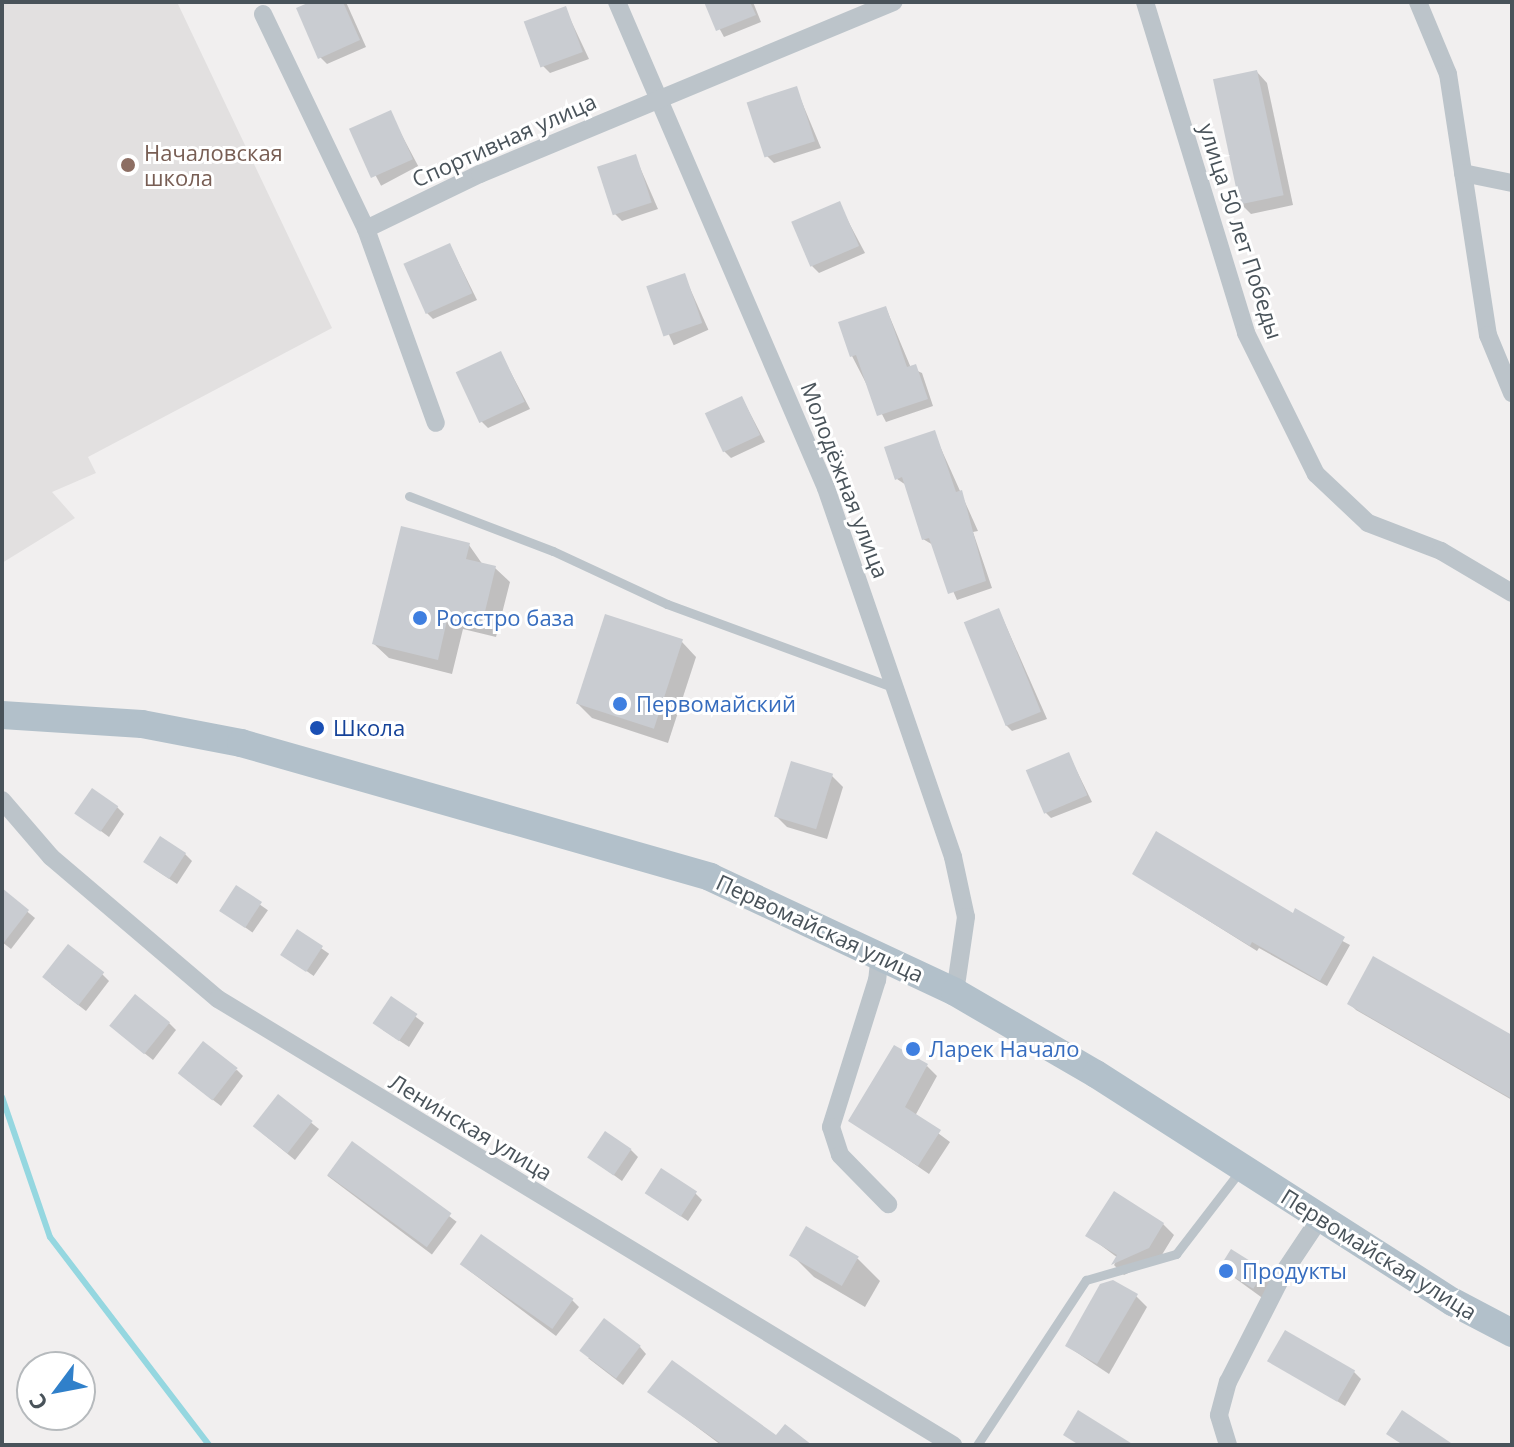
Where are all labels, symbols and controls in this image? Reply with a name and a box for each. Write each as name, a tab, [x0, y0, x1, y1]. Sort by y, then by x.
street label: Спортивная улица	[408, 88, 600, 192]
street label: улица 50 лет Победы	[1194, 120, 1288, 342]
place label: Началовская школа	[144, 139, 283, 190]
marker: Началовская школа	[119, 156, 137, 174]
street label: Молодёжная улица	[795, 378, 895, 582]
place label: Росстро база	[436, 605, 574, 631]
marker: Росстро база	[411, 609, 429, 627]
place label: Первомайский	[636, 691, 796, 717]
marker: Первомайский	[611, 695, 629, 713]
place label: Школа	[333, 715, 405, 741]
marker: Школа	[308, 719, 326, 737]
street label: Первомайская улица	[712, 868, 928, 988]
place label: Ларек Начало	[929, 1036, 1079, 1062]
marker: Ларек Начало	[904, 1040, 922, 1058]
street label: Ленинская улица	[385, 1068, 557, 1186]
street label: Первомайская улица	[1276, 1183, 1482, 1325]
place label: Продукты	[1242, 1258, 1347, 1284]
marker: Продукты	[1217, 1262, 1235, 1280]
north arrow	[16, 1351, 96, 1431]
text: С	[21, 1389, 54, 1417]

